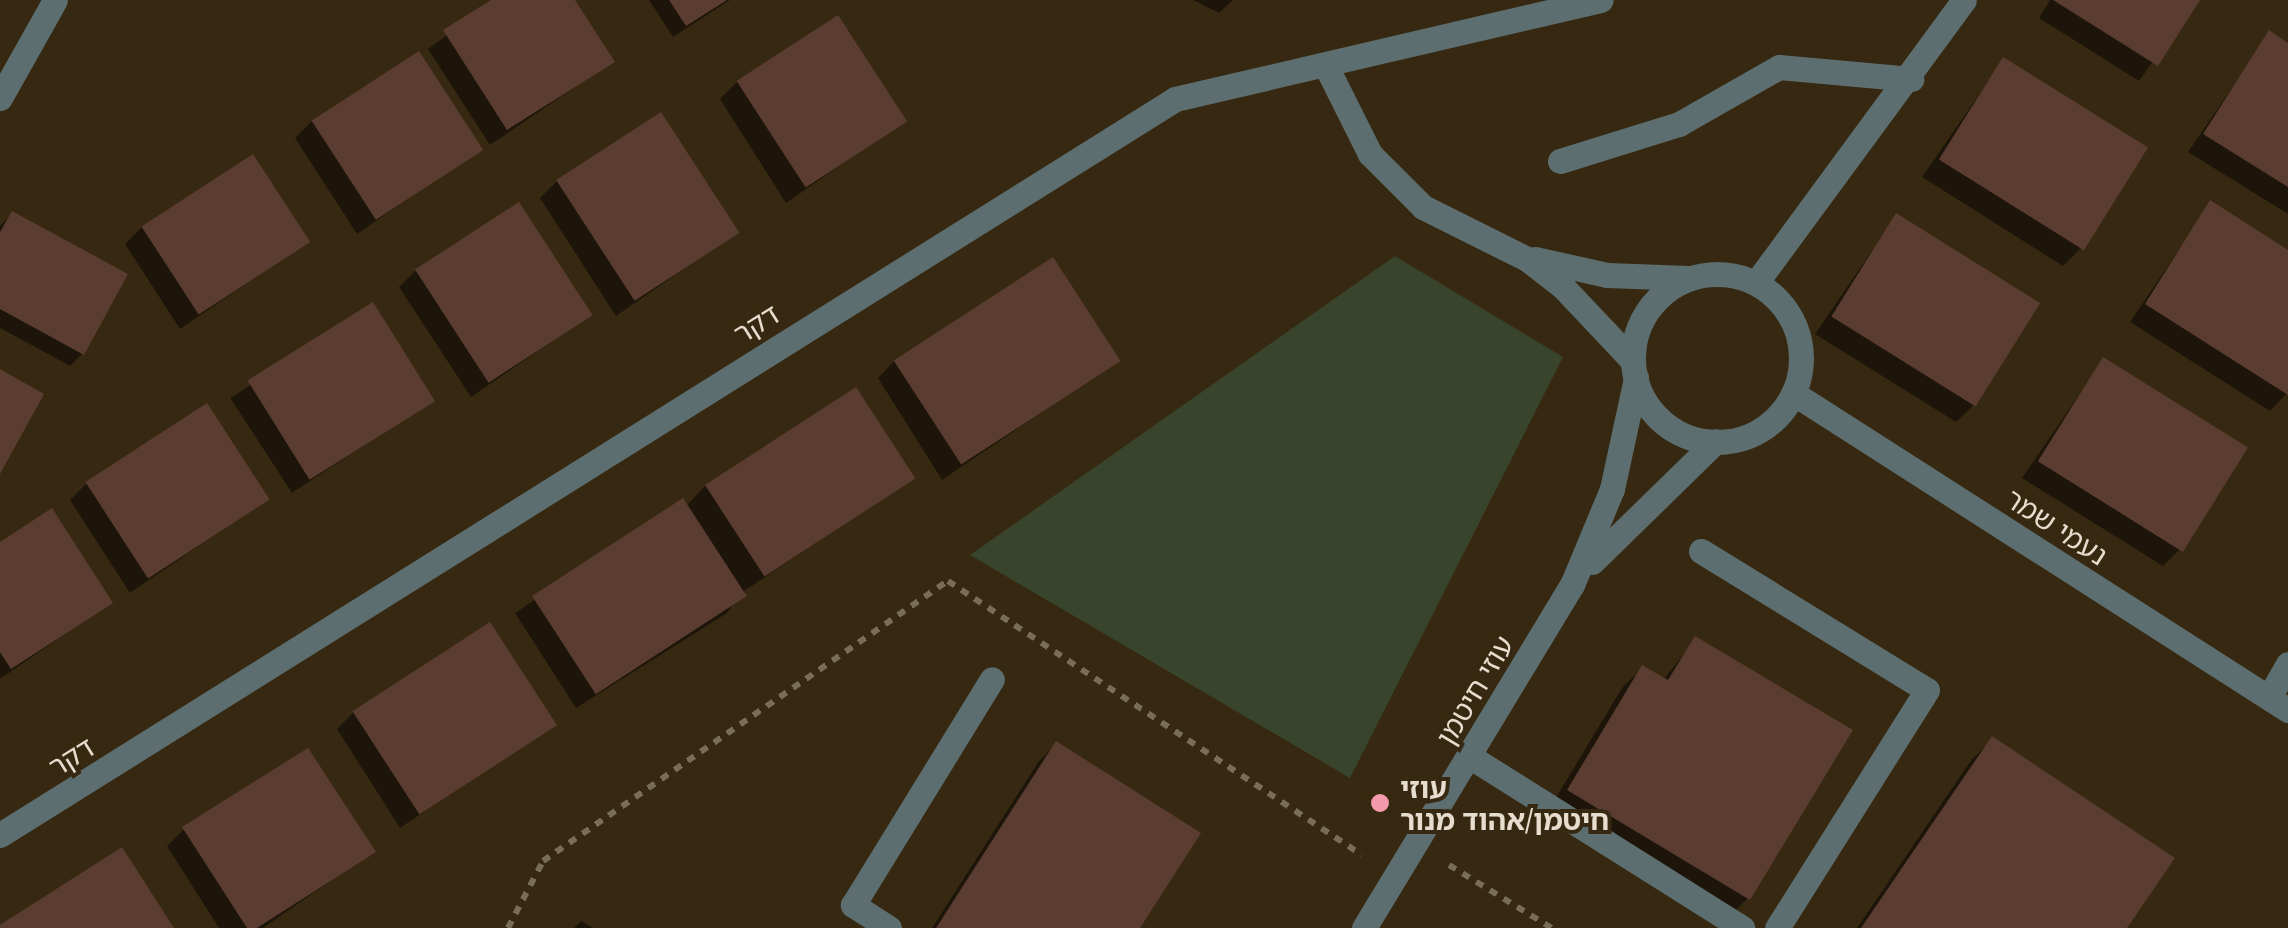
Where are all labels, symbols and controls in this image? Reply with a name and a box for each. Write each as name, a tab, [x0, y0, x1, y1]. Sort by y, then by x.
street label: דקר	[727, 296, 785, 350]
street label: נעמי שמר	[2000, 481, 2114, 571]
street label: עוזי חיטמן	[1428, 629, 1520, 751]
street label: דקר	[42, 729, 100, 783]
place label: עוזי חיטמן/אהוד מנור	[1400, 770, 1609, 836]
marker: עוזי חיטמן/אהוד מנור	[1369, 792, 1391, 814]

